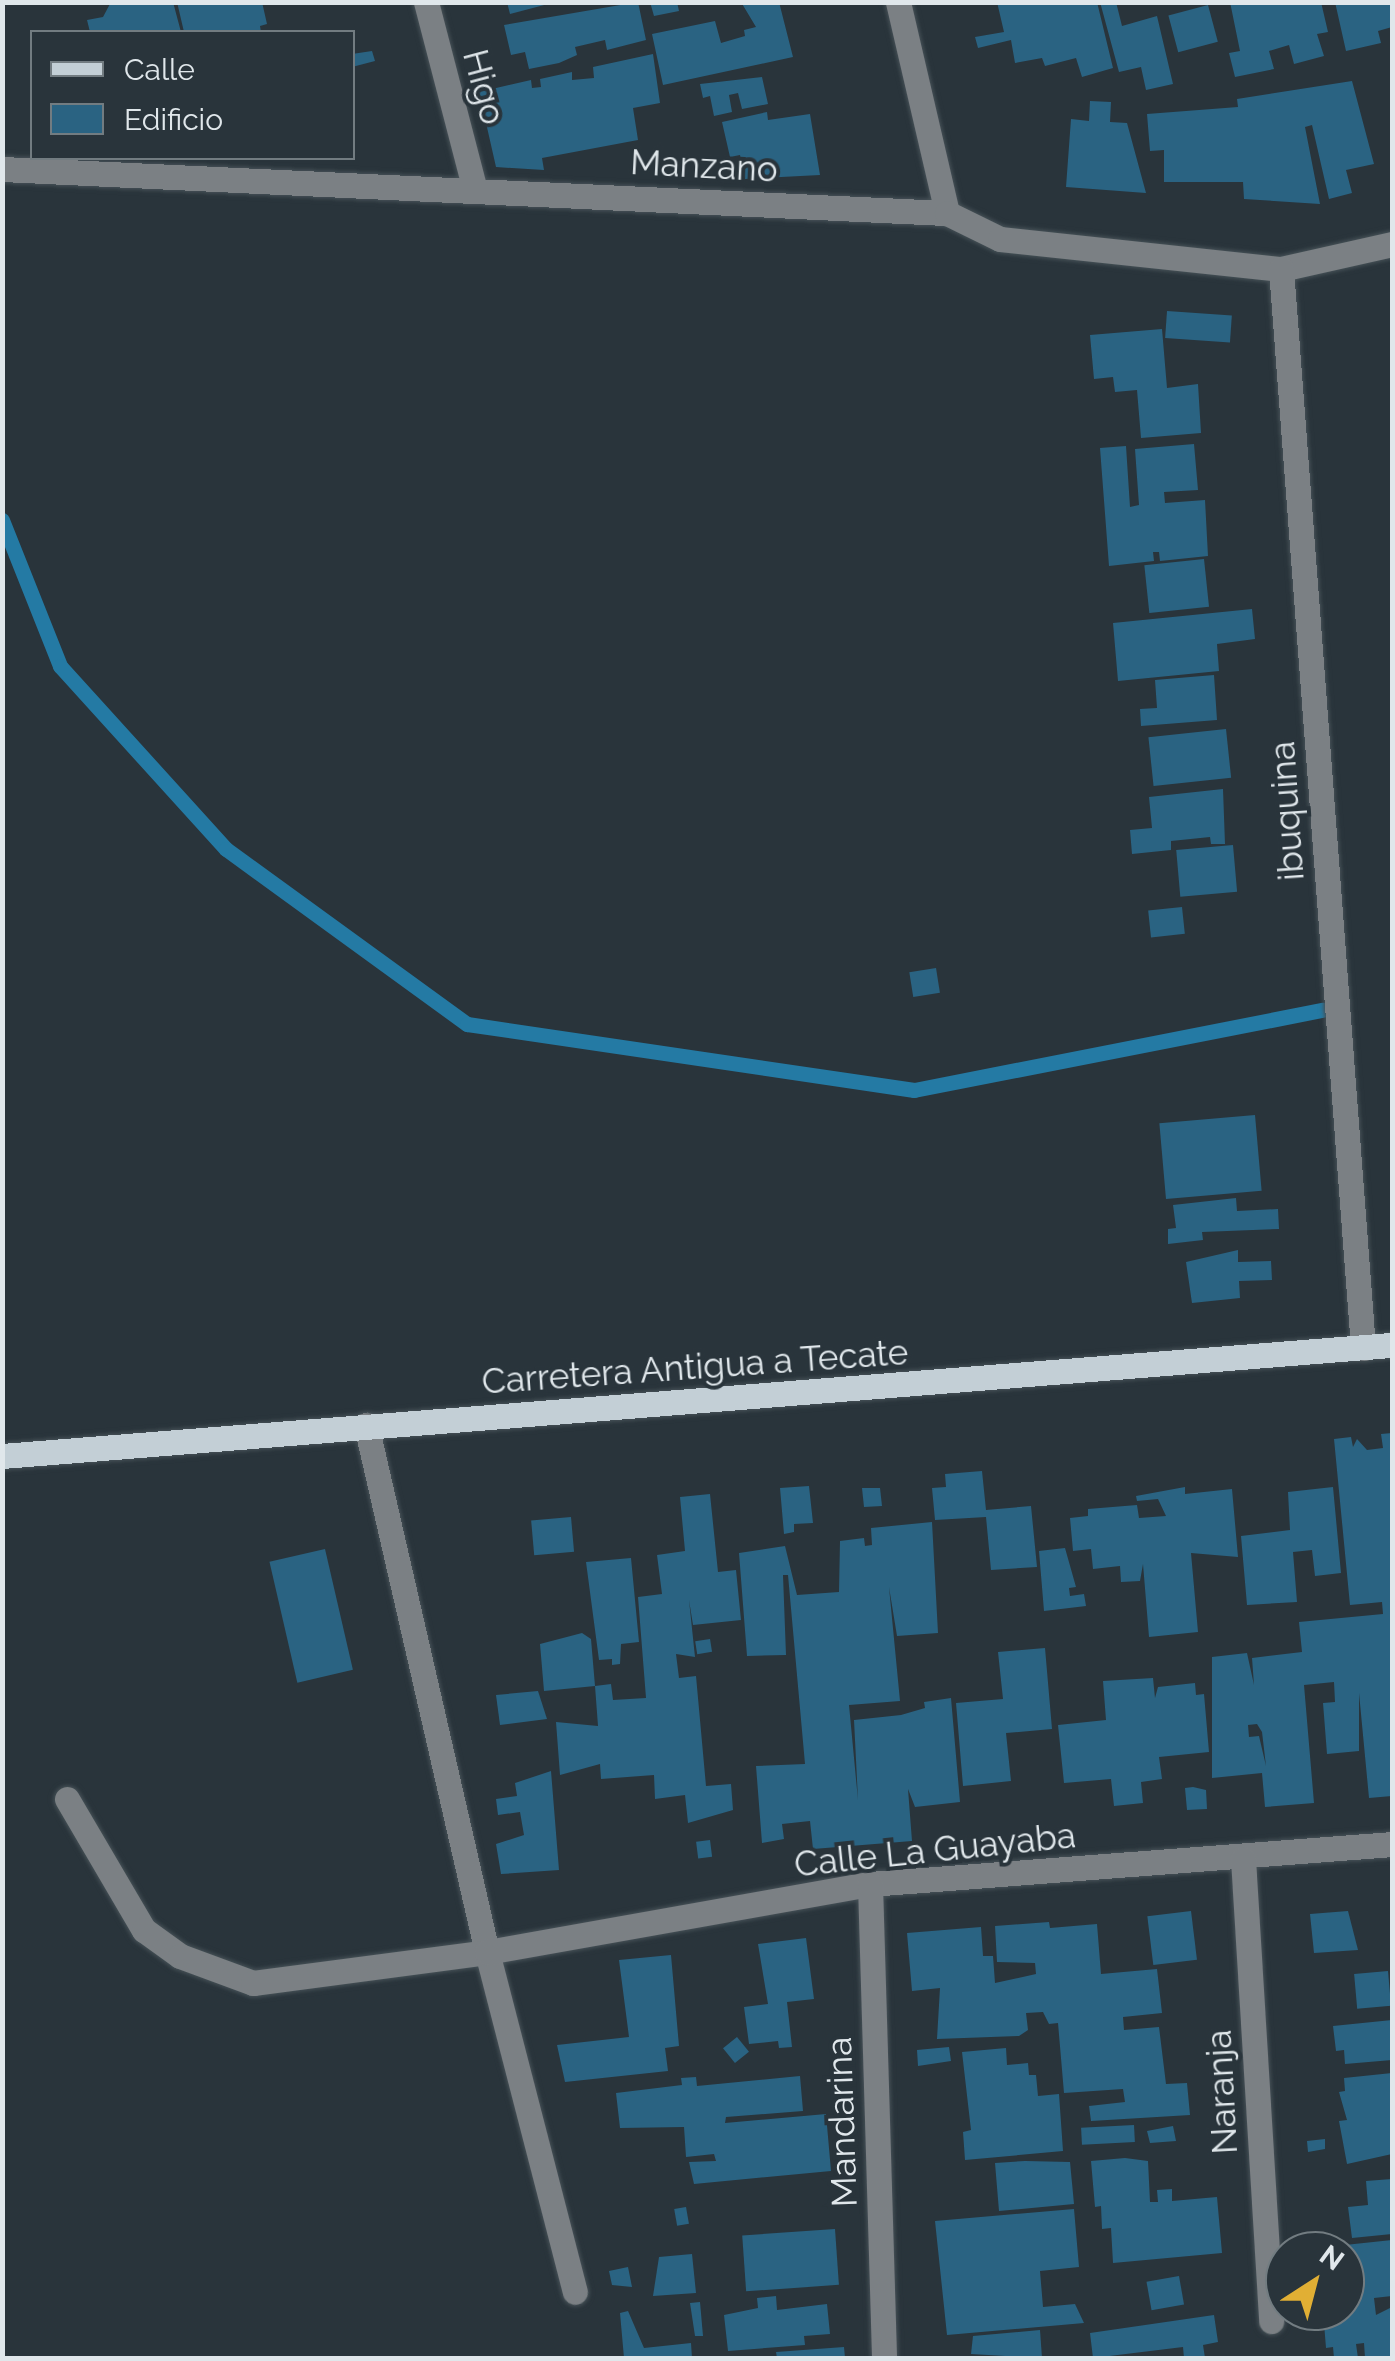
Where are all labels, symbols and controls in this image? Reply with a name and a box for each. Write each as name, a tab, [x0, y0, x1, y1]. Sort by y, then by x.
legend	[30, 30, 355, 160]
street label: Higo	[454, 45, 514, 129]
text: Calle	[124, 52, 195, 87]
text: Edificio	[124, 102, 223, 137]
street label: Manzano	[629, 141, 779, 191]
street label: ibuquina	[1261, 740, 1313, 882]
street label: Carretera Antigua a Tecate	[479, 1331, 911, 1403]
street label: Calle La Guayaba	[792, 1814, 1078, 1886]
street label: Naranja	[1198, 2029, 1246, 2155]
street label: Mandarina	[818, 2036, 866, 2208]
north arrow	[1265, 2231, 1365, 2331]
text: N	[1313, 2238, 1350, 2278]

